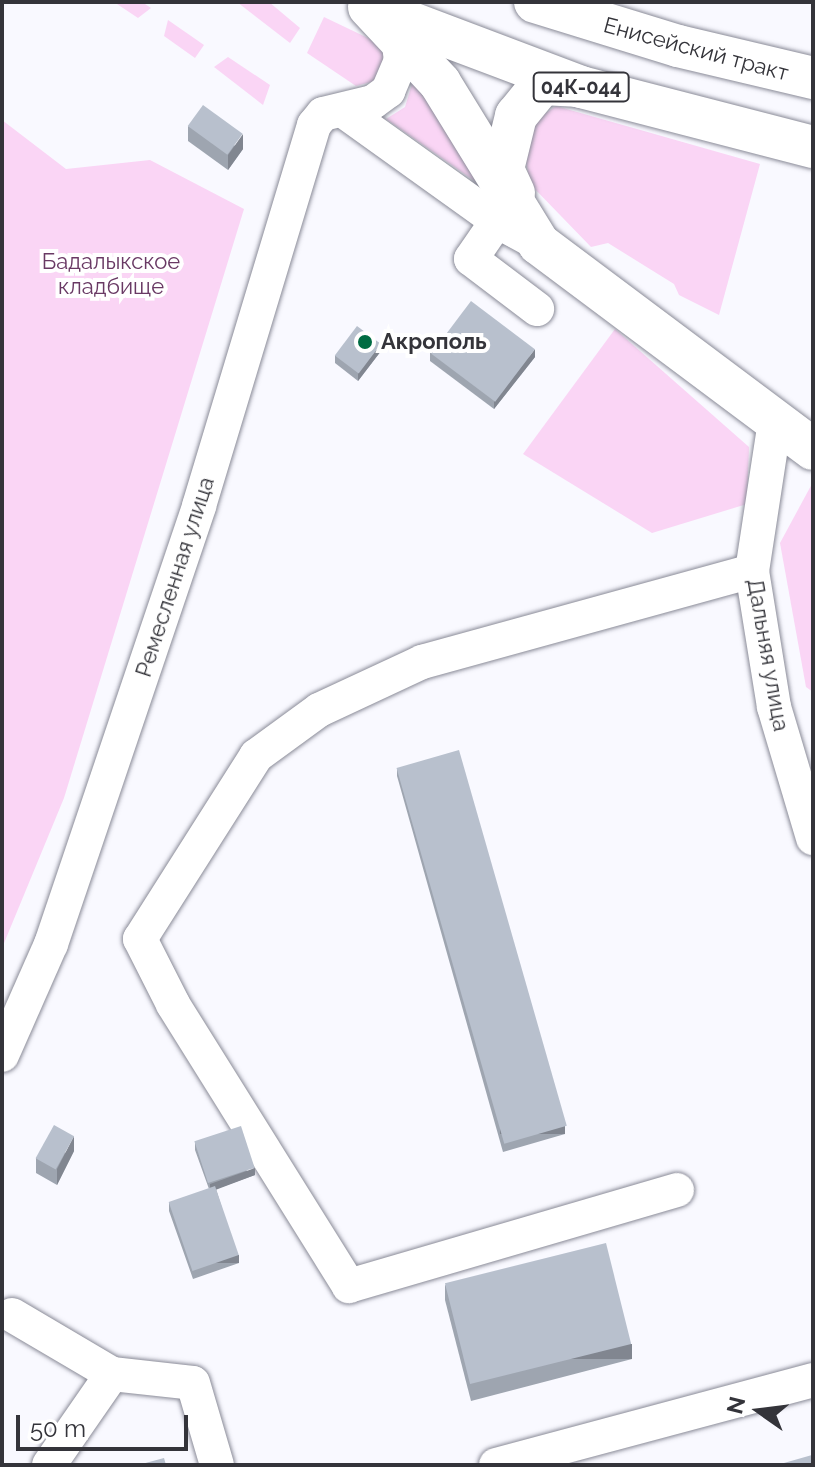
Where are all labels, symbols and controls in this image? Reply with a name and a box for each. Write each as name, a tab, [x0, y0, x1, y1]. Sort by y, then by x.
street label: Енисейский тракт	[601, 12, 791, 86]
road number: 04К-044	[531, 71, 631, 103]
park label: Бадалыкское кладбище	[42, 248, 180, 300]
place label: Акрополь	[381, 329, 487, 355]
marker: Акрополь	[356, 333, 374, 351]
street label: Ремесленная улица	[130, 473, 220, 681]
street label: Дальняя улица	[742, 576, 794, 734]
north arrow	[719, 1371, 799, 1451]
text: N	[721, 1394, 750, 1416]
scale bar	[20, 1399, 192, 1449]
text: 50 m	[30, 1414, 86, 1443]

